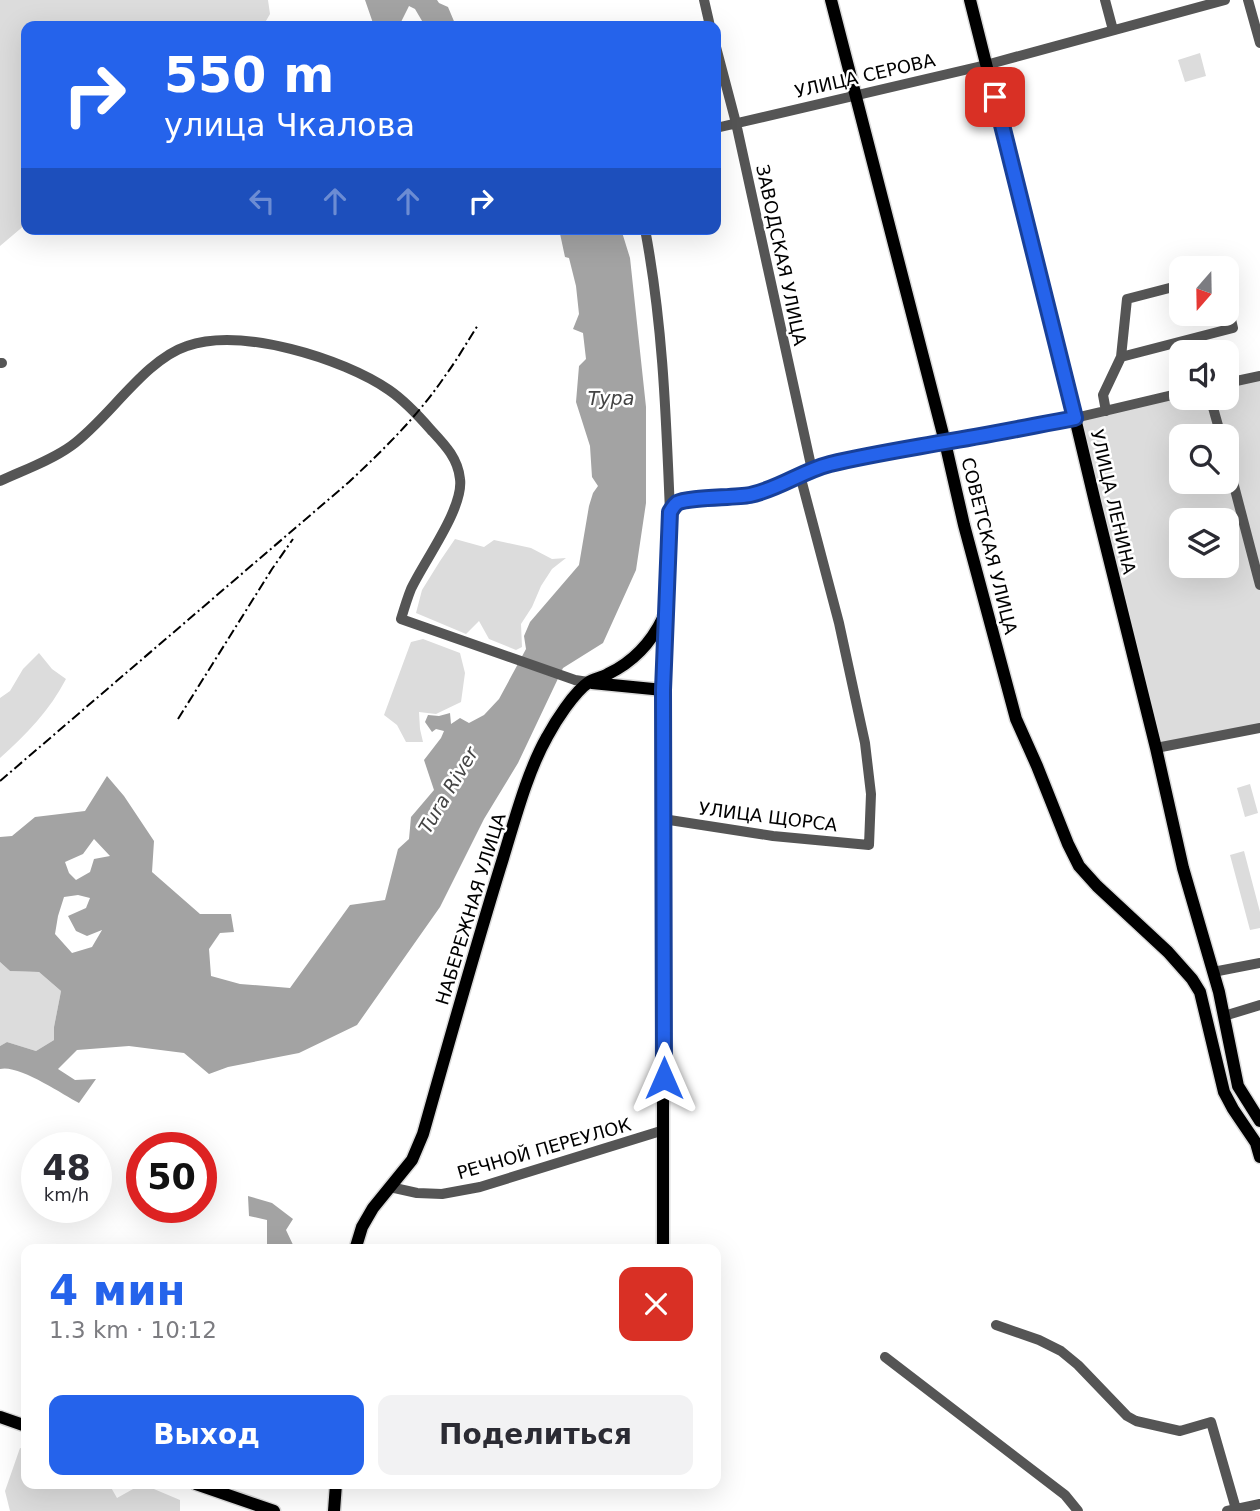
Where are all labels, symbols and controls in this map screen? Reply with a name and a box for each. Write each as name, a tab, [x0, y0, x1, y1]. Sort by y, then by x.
text: 550 m	[164, 47, 334, 104]
icon: right	[49, 49, 140, 140]
street label: УЛИЦА СЕРОВА	[793, 49, 938, 102]
pin	[965, 67, 1025, 127]
icon: arrive	[976, 78, 1014, 116]
text: улица Чкалова	[164, 106, 415, 144]
street label: ЗАВОДСКАЯ УЛИЦА	[752, 162, 811, 348]
icon: left	[243, 182, 281, 220]
icon: ahead	[316, 182, 354, 220]
icon: ahead	[389, 182, 427, 220]
icon: right	[462, 182, 500, 220]
north arrow	[1169, 256, 1239, 326]
map controls	[1169, 256, 1239, 578]
button: sound	[1169, 340, 1239, 410]
water label: Тура	[588, 387, 634, 409]
button: search	[1169, 424, 1239, 494]
street label: УЛИЦА ЛЕНИНА	[1087, 428, 1140, 577]
street label: СОВЕТСКАЯ УЛИЦА	[957, 455, 1022, 637]
button: layers	[1169, 508, 1239, 578]
water label: Tura River	[414, 742, 483, 837]
street label: УЛИЦА ЩОРСА	[698, 798, 839, 836]
street label: НАБЕРЕЖНАЯ УЛИЦА	[431, 810, 510, 1007]
position arrow	[627, 1041, 701, 1115]
street label: РЕЧНОЙ ПЕРЕУЛОК	[454, 1114, 634, 1183]
speed limit sign: 50	[126, 1132, 217, 1223]
text: 48	[42, 1148, 91, 1188]
text: km/h	[44, 1184, 89, 1205]
text: 4 мин	[49, 1266, 186, 1315]
button: close	[619, 1267, 693, 1341]
text: 1.3 km · 10:12	[49, 1317, 217, 1343]
button: Выход	[49, 1395, 364, 1475]
button: Поделиться	[378, 1395, 693, 1475]

